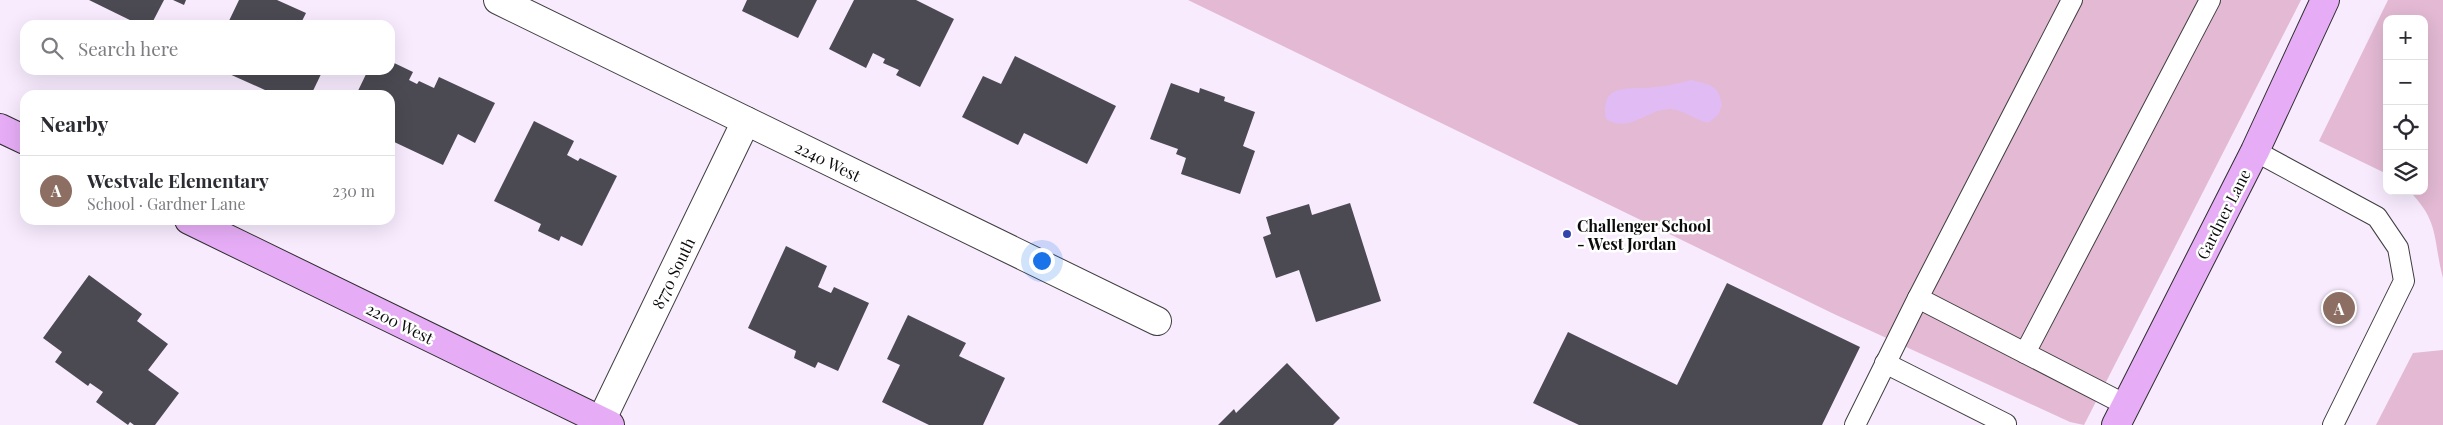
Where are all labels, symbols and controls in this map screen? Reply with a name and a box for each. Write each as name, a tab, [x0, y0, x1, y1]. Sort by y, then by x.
map controls	[2383, 15, 2428, 195]
button: +	[2383, 15, 2428, 60]
search box	[20, 20, 395, 75]
icon: search	[38, 34, 66, 62]
text: Search here	[78, 35, 178, 61]
button: −	[2383, 60, 2428, 105]
button: locate	[2383, 105, 2428, 150]
text: Nearby	[40, 109, 109, 137]
street label: 2240 West	[792, 136, 865, 186]
button: layers	[2383, 150, 2428, 195]
street label: Gardner Lane	[2191, 165, 2255, 263]
text: Westvale Elementary	[87, 167, 269, 193]
text: A	[51, 180, 61, 201]
text: 230 m	[332, 180, 375, 201]
text: School · Gardner Lane	[87, 193, 246, 214]
place label: Challenger School - West Jordan	[1577, 215, 1711, 254]
marker: Challenger School - West Jordan	[1561, 228, 1573, 240]
street label: 8770 South	[647, 233, 699, 312]
your location	[1029, 248, 1055, 274]
pin: A	[2323, 289, 2355, 327]
street label: 2200 West	[363, 298, 437, 348]

